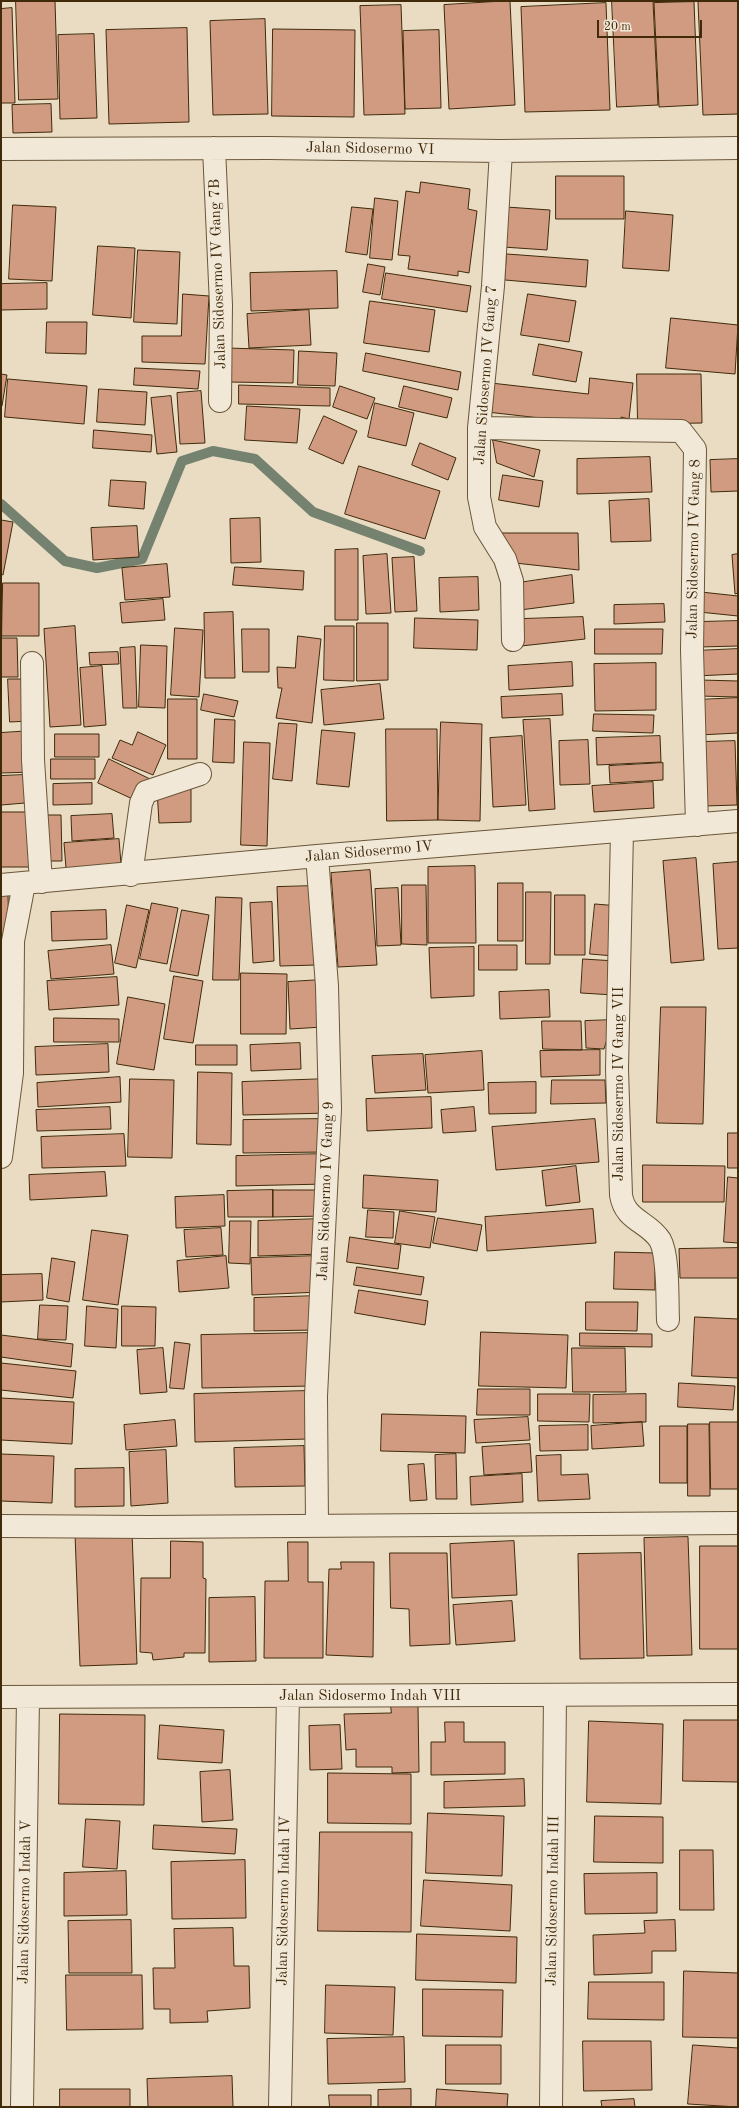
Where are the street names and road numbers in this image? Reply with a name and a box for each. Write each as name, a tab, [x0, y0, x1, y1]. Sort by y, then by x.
street label: Jalan Sidosermo VI	[306, 139, 434, 159]
street label: Jalan Sidosermo IV Gang 7B	[206, 179, 230, 369]
street label: Jalan Sidosermo IV Gang 7	[471, 285, 501, 465]
street label: Jalan Sidosermo IV Gang 8	[683, 459, 705, 639]
street label: Jalan Sidosermo IV	[304, 837, 434, 867]
street label: Jalan Sidosermo IV Gang VII	[610, 987, 628, 1181]
street label: Jalan Sidosermo IV Gang 9	[314, 1101, 338, 1281]
street label: Jalan Sidosermo Indah VIII	[279, 1687, 461, 1705]
street label: Jalan Sidosermo Indah IV	[274, 1816, 294, 1986]
street label: Jalan Sidosermo Indah III	[543, 1816, 563, 1986]
street label: Jalan Sidosermo Indah V	[15, 1820, 35, 1984]

